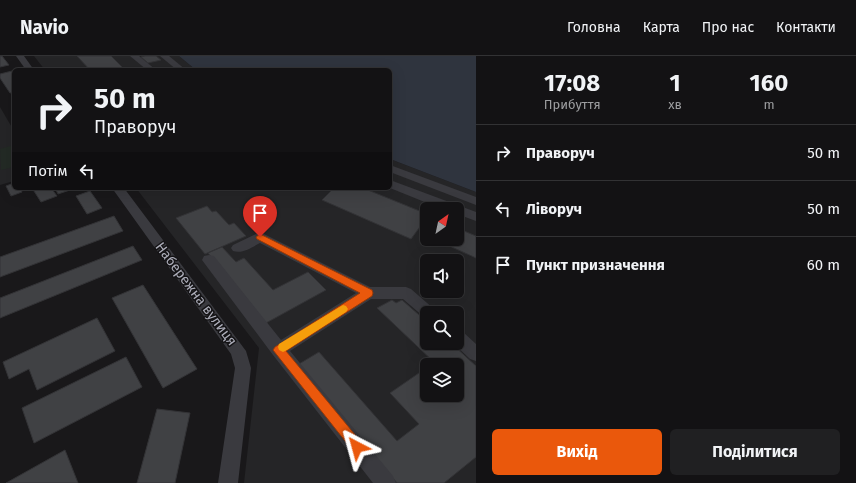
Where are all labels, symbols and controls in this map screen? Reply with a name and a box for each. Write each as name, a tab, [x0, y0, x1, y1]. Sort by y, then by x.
text: Navio	[20, 16, 69, 39]
text: Головна	[567, 19, 621, 36]
text: Карта	[643, 19, 680, 36]
text: Про нас	[702, 19, 754, 36]
text: Контакти	[776, 19, 836, 36]
text: 17:08	[544, 69, 600, 97]
text: 1	[670, 69, 681, 97]
text: 160	[750, 69, 788, 97]
text: 50 m	[94, 82, 156, 115]
icon: right	[28, 84, 80, 136]
text: Прибуття	[544, 97, 601, 112]
text: хв	[668, 97, 682, 112]
text: m	[763, 97, 775, 112]
text: Праворуч	[94, 116, 176, 138]
icon: right	[492, 142, 514, 164]
text: Праворуч	[526, 144, 595, 162]
text: 50 m	[807, 144, 840, 162]
icon: left	[76, 160, 98, 182]
text: Потім	[28, 162, 68, 180]
pin	[243, 196, 277, 237]
icon: left	[492, 198, 514, 220]
text: Ліворуч	[526, 200, 582, 218]
text: 50 m	[807, 200, 840, 218]
icon: arrive	[249, 202, 271, 224]
north arrow	[420, 202, 464, 246]
map controls	[420, 202, 464, 402]
street label: Набережна вулиця	[152, 239, 240, 349]
button: sound	[420, 254, 464, 298]
icon: arrive	[492, 254, 514, 276]
text: Пункт призначення	[526, 256, 665, 274]
text: 60 m	[807, 256, 840, 274]
button: search	[420, 306, 464, 350]
button: layers	[420, 358, 464, 402]
position arrow	[336, 426, 378, 468]
button: Вихід	[492, 429, 662, 475]
button: Поділитися	[670, 429, 840, 475]

